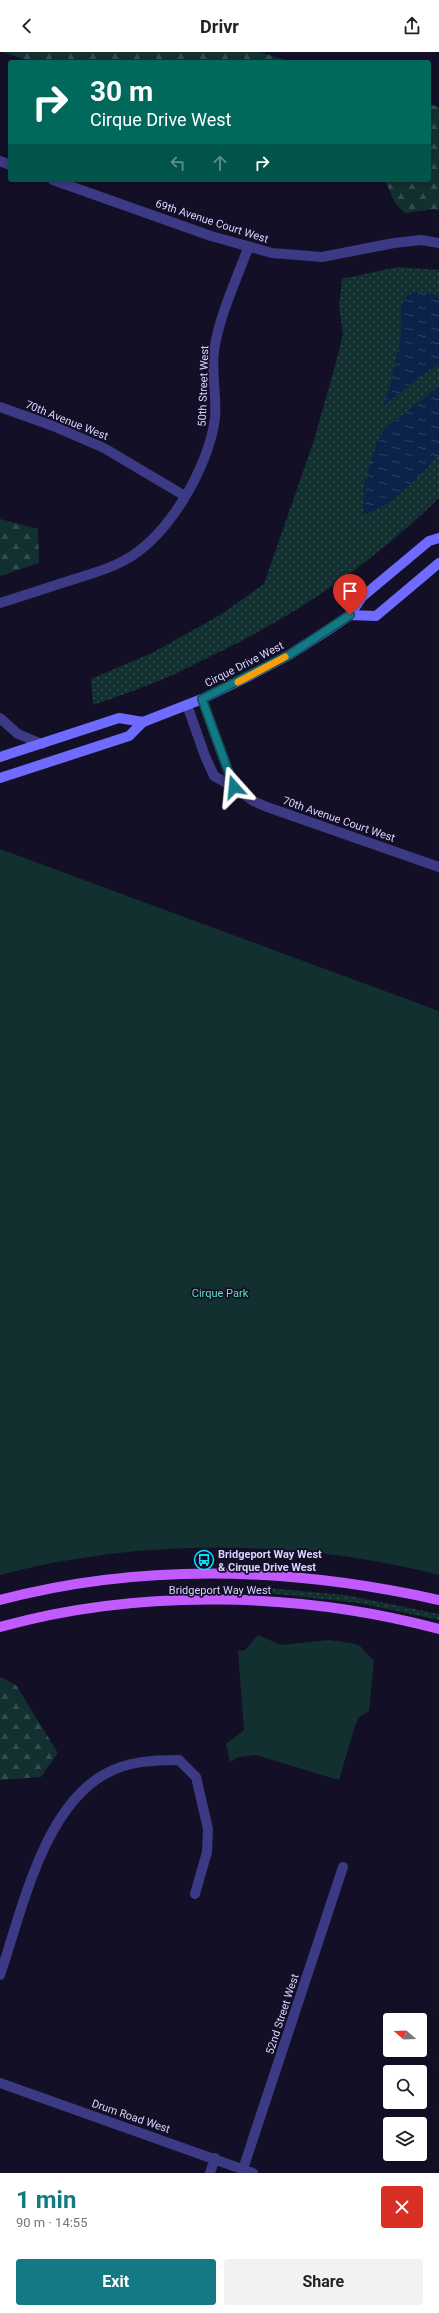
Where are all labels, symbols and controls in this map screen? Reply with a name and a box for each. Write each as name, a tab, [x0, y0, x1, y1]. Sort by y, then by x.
icon: back	[16, 15, 38, 37]
icon: share	[401, 15, 423, 37]
text: Drivr	[200, 16, 239, 37]
text: 30 m	[90, 75, 153, 108]
icon: right	[24, 76, 76, 128]
text: Cirque Drive West	[90, 109, 232, 130]
icon: left	[167, 152, 189, 174]
icon: ahead	[209, 152, 231, 174]
icon: right	[251, 152, 273, 174]
street label: 69th Avenue Court West	[154, 197, 270, 246]
street label: 50th Street West	[196, 345, 211, 427]
street label: 70th Avenue West	[24, 398, 110, 443]
pin	[333, 574, 367, 615]
icon: arrive	[339, 580, 361, 602]
street label: Cirque Drive West	[203, 639, 286, 690]
position arrow	[213, 766, 255, 808]
street label: 70th Avenue Court West	[281, 794, 397, 845]
park label: Cirque Park	[192, 1287, 249, 1300]
place label: Bridgeport Way West & Cirque Drive West	[218, 1548, 322, 1574]
bus stop icon: Bridgeport Way West & Cirque Drive West	[193, 1549, 215, 1571]
street label: Bridgeport Way West	[169, 1584, 272, 1597]
street label: 52nd Street West	[263, 1972, 302, 2056]
north arrow	[383, 2013, 427, 2057]
map controls	[383, 2013, 427, 2161]
button: search	[383, 2065, 427, 2109]
street label: Drum Road West	[90, 2097, 172, 2136]
button: layers	[383, 2117, 427, 2161]
text: 1 min	[16, 2186, 76, 2214]
button: close	[381, 2186, 423, 2228]
text: 90 m · 14:55	[16, 2215, 87, 2230]
button: Exit	[16, 2259, 216, 2305]
button: Share	[224, 2259, 423, 2305]

